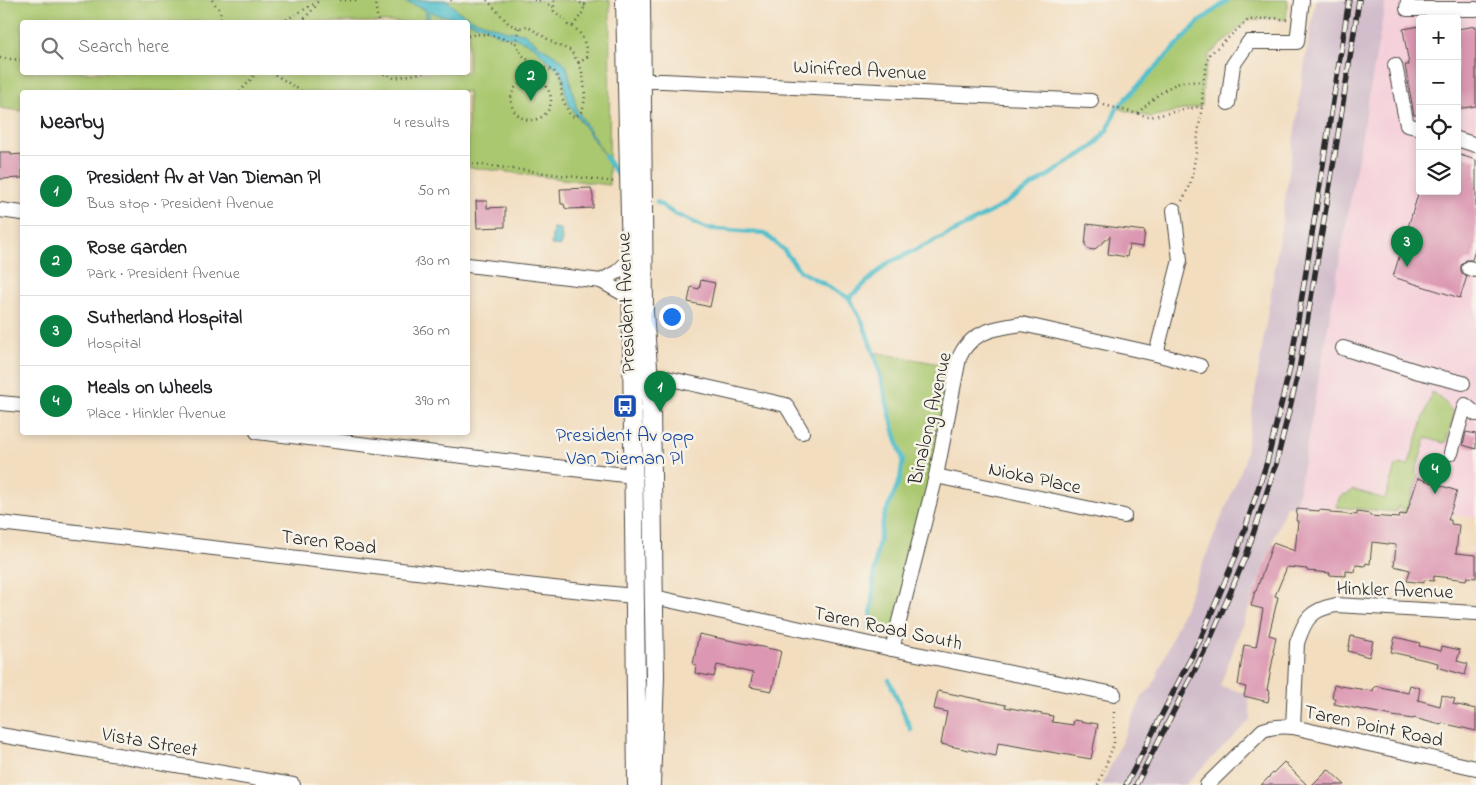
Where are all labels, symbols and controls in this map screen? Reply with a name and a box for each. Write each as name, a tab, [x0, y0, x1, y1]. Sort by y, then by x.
map controls	[1416, 15, 1461, 195]
button: +	[1416, 15, 1461, 60]
search box	[20, 20, 470, 75]
icon: search	[38, 34, 66, 62]
text: Search here	[78, 34, 169, 61]
street label: Winifred Avenue	[792, 54, 927, 89]
pin: 2	[515, 60, 547, 101]
button: −	[1416, 60, 1461, 105]
button: locate	[1416, 105, 1461, 150]
text: Nearby	[40, 108, 104, 138]
text: 4 results	[394, 111, 450, 135]
button: layers	[1416, 150, 1461, 195]
text: President Av at Van Dieman Pl	[87, 165, 321, 192]
text: 1	[53, 179, 59, 203]
text: 50 m	[418, 179, 450, 203]
text: Bus stop · President Avenue	[87, 192, 274, 216]
pin: 3	[1391, 226, 1423, 267]
street label: President Avenue	[611, 232, 644, 374]
text: Rose Garden	[87, 235, 187, 262]
text: 2	[52, 249, 60, 273]
text: 130 m	[415, 249, 450, 273]
text: Park · President Avenue	[87, 262, 240, 286]
your location	[659, 304, 685, 330]
text: Sutherland Hospital	[87, 305, 242, 332]
text: 3	[53, 319, 59, 343]
text: 360 m	[413, 319, 450, 343]
text: Hospital	[87, 332, 141, 356]
street label: Binalong Avenue	[902, 349, 962, 489]
pin: 1	[644, 371, 676, 412]
text: Meals on Wheels	[87, 375, 213, 402]
text: 4	[53, 389, 59, 413]
text: 390 m	[415, 389, 450, 413]
bus stop icon: President Av opp Van Dieman Pl	[612, 393, 638, 419]
text: Place · Hinkler Avenue	[87, 402, 226, 426]
place label: President Av opp Van Dieman Pl	[556, 422, 694, 474]
pin: 4	[1419, 453, 1451, 494]
street label: Nioka Place	[986, 456, 1083, 503]
street label: Taren Road	[279, 523, 378, 564]
street label: Hinkler Avenue	[1336, 575, 1454, 608]
street label: Taren Road South	[810, 599, 965, 659]
street label: Taren Point Road	[1301, 699, 1446, 756]
street label: Vista Street	[98, 721, 200, 766]

